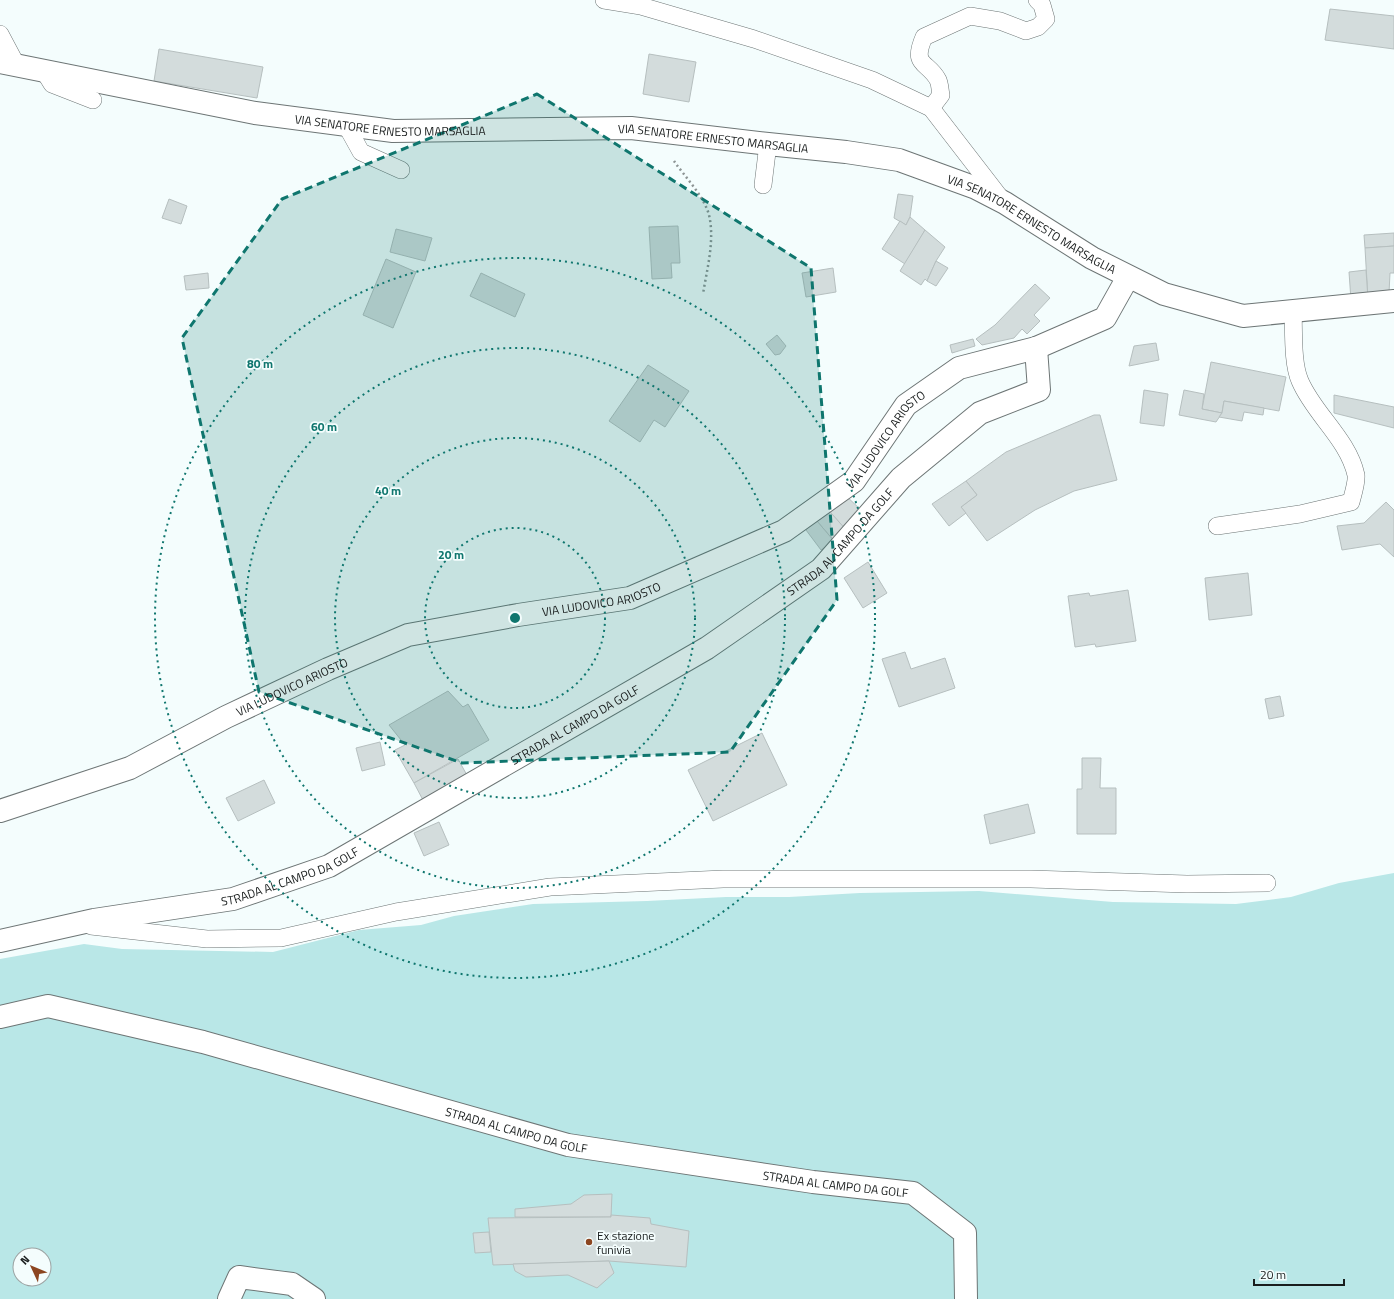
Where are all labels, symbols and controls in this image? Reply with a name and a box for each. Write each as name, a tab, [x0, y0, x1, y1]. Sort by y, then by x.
street label: VIA SENATORE ERNESTO MARSAGLIA	[294, 109, 486, 141]
street label: VIA SENATORE ERNESTO MARSAGLIA	[618, 118, 809, 158]
street label: VIA SENATORE ERNESTO MARSAGLIA	[945, 169, 1120, 278]
text: 80 m	[247, 354, 273, 373]
street label: VIA LUDOVICO ARIOSTO	[842, 385, 929, 493]
text: 60 m	[311, 417, 337, 436]
text: 40 m	[375, 481, 401, 500]
street label: STRADA AL CAMPO DA GOLF	[782, 483, 898, 600]
text: 20 m	[438, 545, 464, 564]
street label: VIA LUDOVICO ARIOSTO	[540, 576, 664, 621]
centre of rings	[508, 611, 522, 625]
street label: VIA LUDOVICO ARIOSTO	[232, 652, 351, 721]
street label: STRADA AL CAMPO DA GOLF	[506, 680, 643, 769]
street label: STRADA AL CAMPO DA GOLF	[220, 841, 362, 910]
street label: STRADA AL CAMPO DA GOLF	[443, 1101, 589, 1157]
street label: STRADA AL CAMPO DA GOLF	[762, 1165, 909, 1202]
place label: Ex stazione funivia	[597, 1226, 654, 1259]
marker: Ex stazione funivia	[584, 1237, 594, 1247]
north arrow	[12, 1247, 52, 1287]
text: N	[16, 1252, 33, 1268]
scale bar	[1254, 1261, 1344, 1287]
text: 20 m	[1260, 1265, 1286, 1284]

